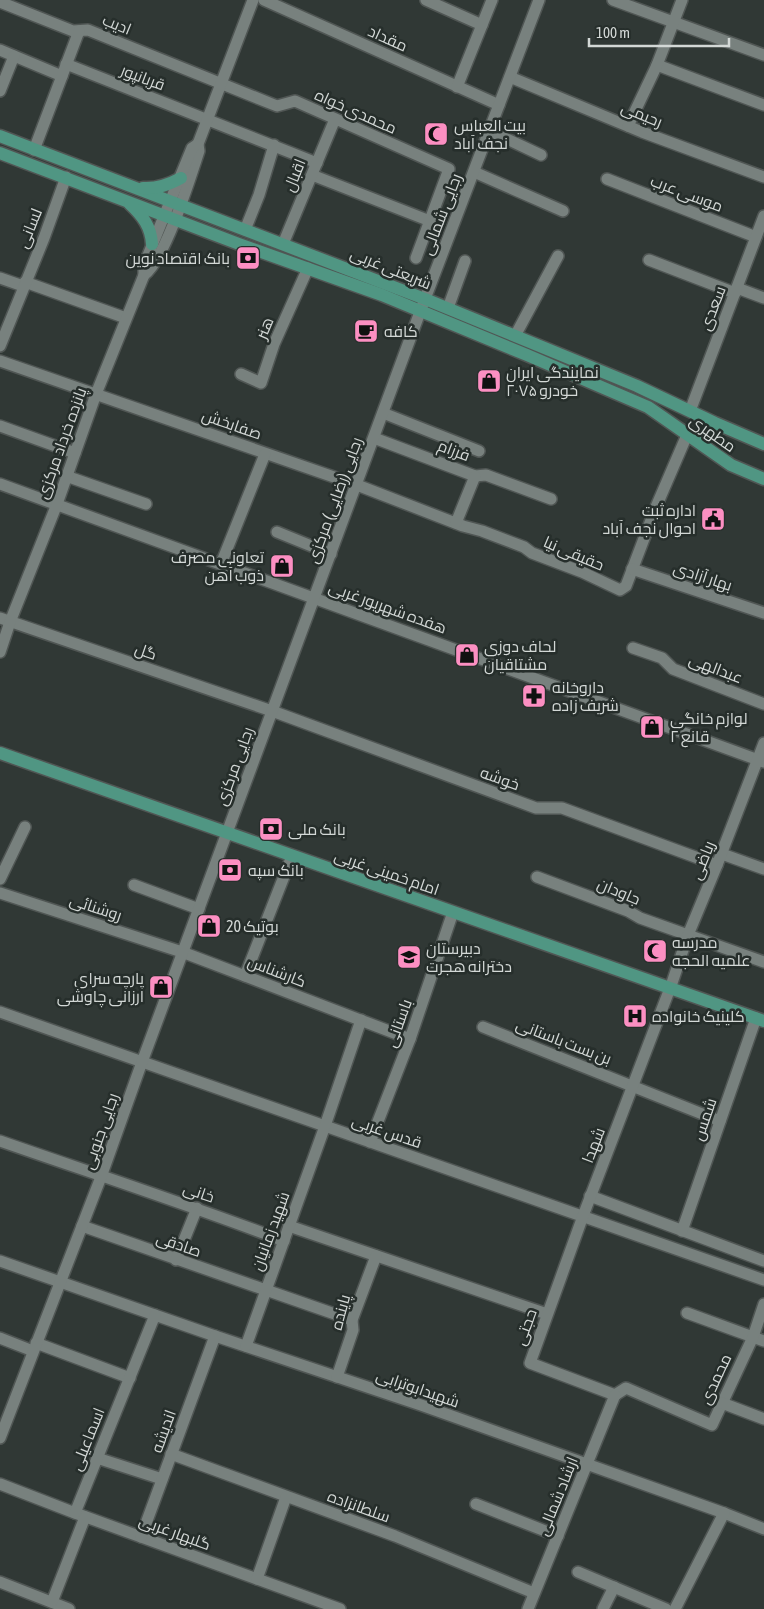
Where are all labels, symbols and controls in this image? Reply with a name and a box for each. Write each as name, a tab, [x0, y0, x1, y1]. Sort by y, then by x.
street label: ادیب	[100, 10, 134, 39]
scale bar	[589, 15, 729, 47]
street label: مقداد	[366, 21, 410, 55]
text: 100 m	[596, 24, 630, 41]
street label: قربانپور	[117, 60, 168, 96]
street label: محمدی خواه	[312, 85, 400, 139]
street label: رحیمی	[618, 98, 665, 132]
place label: بیت العباس نجف آباد	[454, 116, 526, 153]
mosque icon: بیت العباس نجف آباد	[423, 121, 449, 147]
street label: اقبال	[279, 156, 311, 195]
street label: رجایی شمالی	[417, 171, 467, 258]
street label: موسی عرب	[648, 171, 726, 217]
street label: لسانی	[13, 205, 47, 251]
street label: شریعتی غربی	[347, 244, 434, 294]
bank icon: بانک اقتصاد نوین	[235, 245, 261, 271]
place label: بانک اقتصاد نوین	[125, 249, 230, 269]
street label: سعدی	[695, 283, 731, 334]
street label: هنر	[251, 314, 278, 343]
cafe icon: کافه	[353, 318, 379, 344]
place label: کافه	[384, 322, 418, 340]
place label: نمایندگی ایران خودرو ۲۰۷۵	[506, 363, 599, 400]
shop icon: نمایندگی ایران خودرو ۲۰۷۵	[476, 368, 502, 394]
street label: پانزده خرداد مرکزی	[33, 384, 93, 502]
street label: صفابخش	[199, 405, 264, 444]
street label: مطهری	[685, 411, 739, 457]
street label: رجایی (رضایی) مرکزی	[303, 434, 367, 566]
street label: فرزام	[434, 436, 473, 467]
place label: اداره ثبت احوال نجف آباد	[602, 501, 696, 539]
public building icon: اداره ثبت احوال نجف آباد	[700, 506, 726, 532]
street label: حقیقی نیا	[540, 532, 607, 576]
place label: تعاونی مصرف ذوب آهن	[171, 548, 265, 586]
shop icon: تعاونی مصرف ذوب آهن	[269, 553, 295, 579]
street label: بهار آزادی	[671, 558, 735, 596]
street label: هفده شهریور غربی	[326, 577, 449, 639]
place label: لحاف دوزی مشتاقیان	[484, 637, 556, 675]
street label: گل	[132, 639, 159, 665]
shop icon: لحاف دوزی مشتاقیان	[454, 642, 480, 668]
street label: عبدالهی	[686, 650, 745, 688]
place label: داروخانه شریف زاده	[552, 678, 619, 715]
pharmacy icon: داروخانه شریف زاده	[521, 683, 547, 709]
place label: لوازم خانگی قانع ۲	[670, 709, 748, 748]
shop icon: لوازم خانگی قانع ۲	[639, 714, 665, 740]
street label: رجایی مرکزی	[211, 724, 258, 809]
street label: خوشه	[477, 763, 522, 794]
bank icon: بانک ملی	[258, 816, 284, 842]
place label: بانک ملی	[288, 820, 346, 840]
street label: ریاضی	[686, 838, 720, 883]
street label: امام خمینی غربی	[331, 846, 442, 901]
bank icon: بانک سپه	[217, 857, 243, 883]
place label: بانک سپه	[248, 861, 304, 881]
street label: جاودان	[594, 874, 643, 910]
street label: روشنائی	[67, 890, 124, 926]
shop icon: بوتیک 20	[196, 913, 222, 939]
place label: بوتیک 20	[226, 917, 279, 936]
place label: مدرسه علمیه الحجه	[672, 933, 751, 970]
mosque icon: مدرسه علمیه الحجه	[642, 938, 668, 964]
place label: دبیرستان دخترانه هجرت	[426, 939, 512, 976]
school or university icon: دبیرستان دخترانه هجرت	[396, 944, 422, 970]
street label: کارشناس	[245, 952, 309, 992]
place label: پارچه سرای ارزانی چاوشی	[57, 969, 145, 1008]
shop icon: پارچه سرای ارزانی چاوشی	[148, 974, 174, 1000]
street label: باستانی	[381, 996, 417, 1050]
hospital icon: کلینیک خانواده	[622, 1003, 648, 1029]
place label: کلینیک خانواده	[652, 1007, 745, 1026]
street label: بن بست باستانی	[513, 1014, 614, 1069]
street label: رجایی جنوبی	[79, 1090, 123, 1172]
street label: شمس	[688, 1095, 722, 1143]
street label: قدس غربی	[349, 1111, 424, 1153]
street label: شهدا	[578, 1125, 610, 1166]
street label: خانی	[180, 1178, 217, 1208]
street label: شهید زمانیان	[247, 1189, 294, 1274]
street label: صادقی	[154, 1228, 204, 1262]
street label: پاینده	[327, 1292, 356, 1332]
street label: حجتی	[510, 1306, 542, 1348]
street label: محمدی	[696, 1351, 736, 1408]
street label: شهیدابوترابی	[373, 1365, 462, 1413]
street label: اسماعیلی	[66, 1405, 110, 1474]
street label: اندیشه	[147, 1407, 180, 1455]
street label: ارشاد شمالی	[533, 1454, 583, 1539]
street label: سلطانزاده	[325, 1486, 393, 1527]
street label: گلبهار غربی	[136, 1511, 213, 1555]

